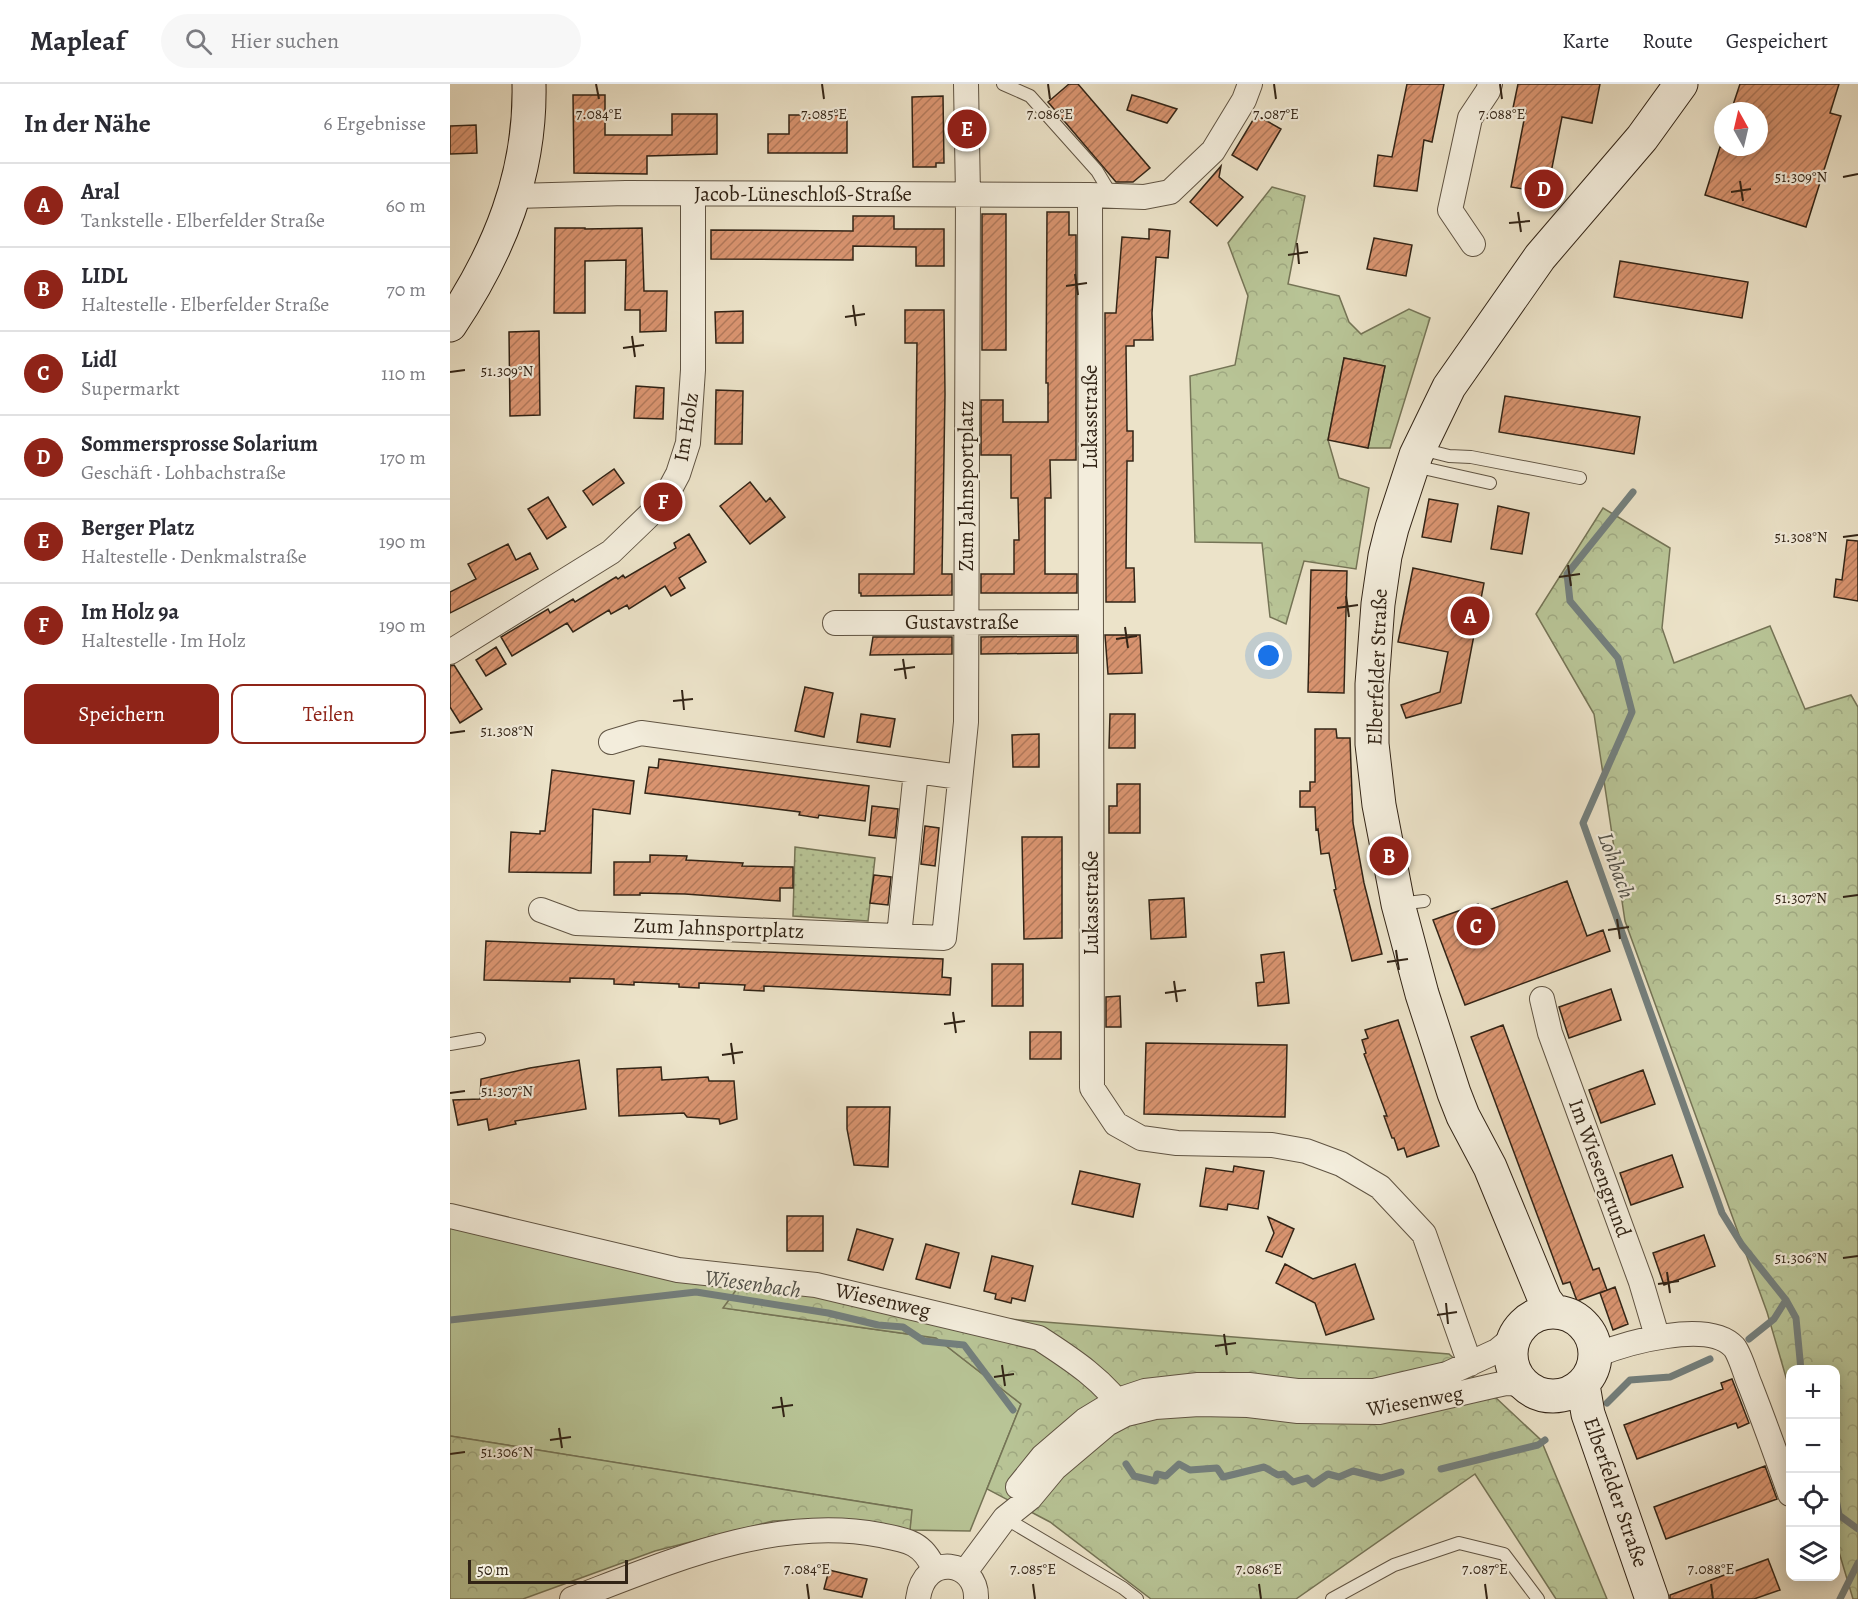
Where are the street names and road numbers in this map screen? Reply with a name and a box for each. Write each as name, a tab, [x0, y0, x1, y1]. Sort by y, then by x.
street label: Jacob-Lüneschloß-Straße	[694, 180, 912, 208]
street label: Lukasstraße	[1076, 364, 1104, 470]
street label: Im Holz	[667, 390, 705, 464]
street label: Zum Jahnsportplatz	[952, 400, 980, 572]
street label: Elberfelder Straße	[1360, 588, 1394, 746]
street label: Gustavstraße	[905, 608, 1019, 636]
street label: Lukasstraße	[1077, 850, 1105, 956]
street label: Zum Jahnsportplatz	[633, 911, 805, 945]
street label: Im Wiesengrund	[1562, 1095, 1638, 1242]
street label: Wiesenweg	[832, 1275, 934, 1325]
street label: Wiesenweg	[1364, 1379, 1466, 1423]
street label: Elberfelder Straße	[1577, 1413, 1655, 1571]

